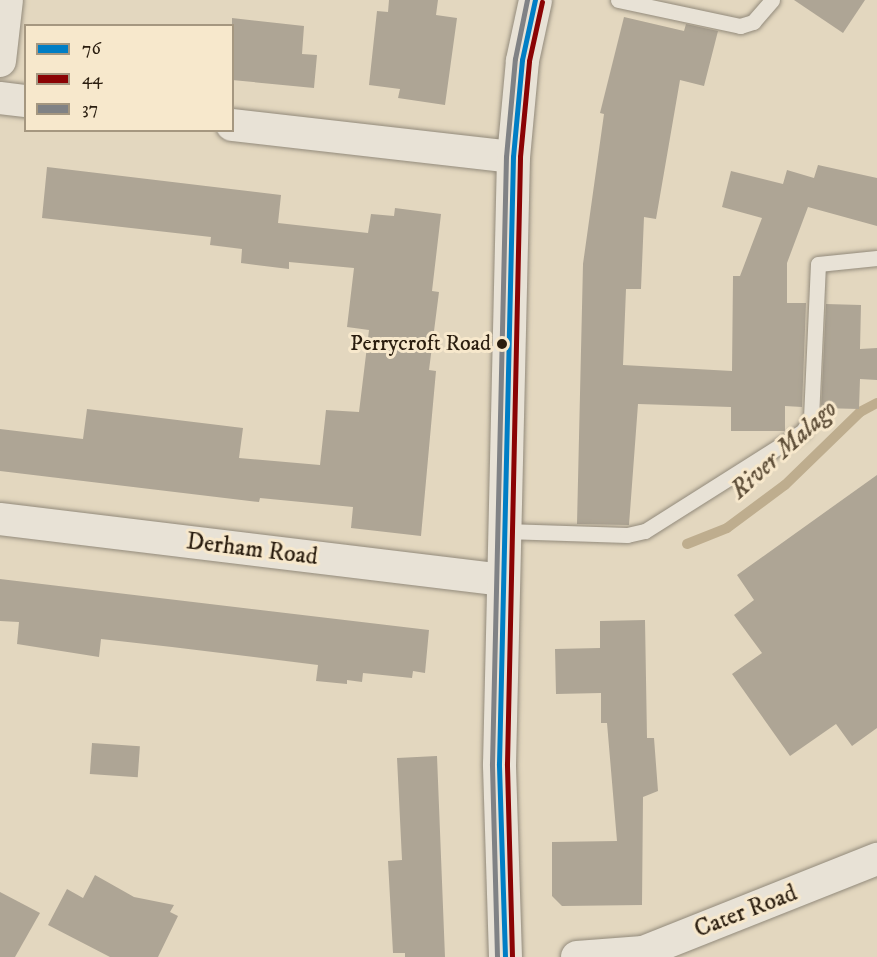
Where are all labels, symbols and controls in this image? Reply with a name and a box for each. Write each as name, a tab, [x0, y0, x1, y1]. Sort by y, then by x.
legend	[24, 24, 234, 132]
text: 76	[82, 38, 101, 60]
text: 44	[82, 68, 103, 90]
text: 37	[82, 98, 98, 120]
place label: Perrycroft Road	[350, 331, 491, 357]
marker: Perrycroft Road	[496, 338, 508, 350]
water label: River Malago	[724, 394, 844, 506]
street label: Derham Road	[185, 528, 319, 572]
street label: Cater Road	[691, 879, 801, 945]

